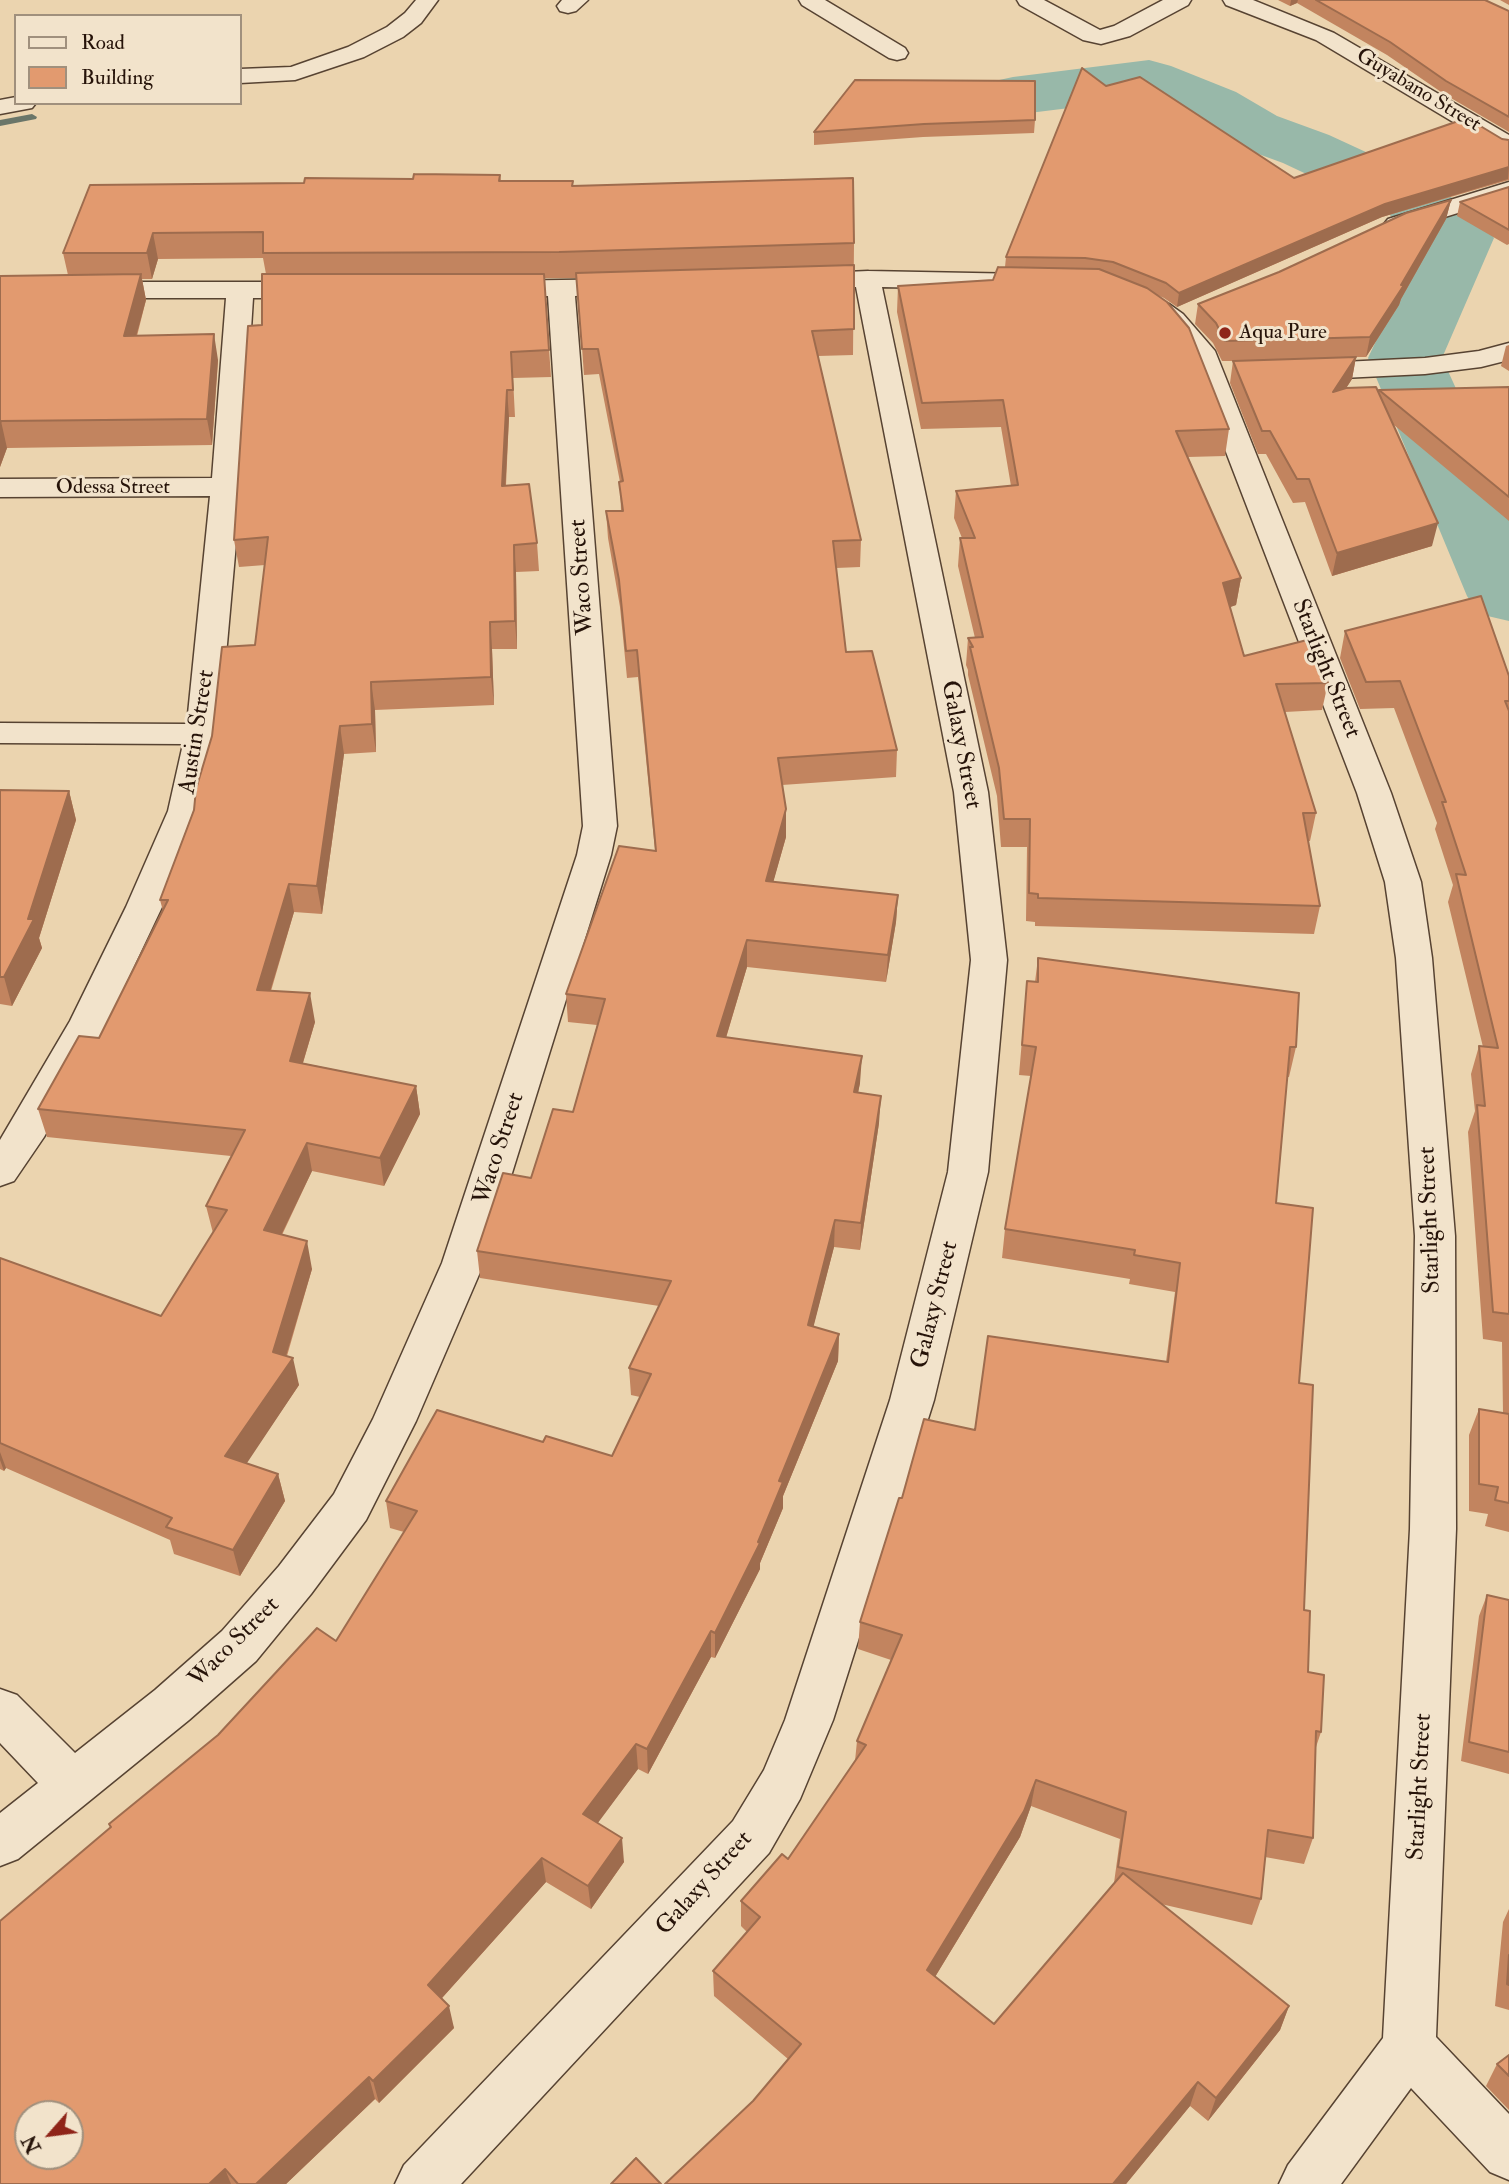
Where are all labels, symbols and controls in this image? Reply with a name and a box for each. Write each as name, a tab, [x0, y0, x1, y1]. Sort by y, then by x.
legend	[14, 14, 242, 105]
text: Road	[81, 29, 125, 56]
street label: Guyabano Street	[1351, 44, 1485, 138]
text: Building	[81, 64, 154, 91]
place label: Aqua Pure	[1239, 320, 1327, 346]
marker: Aqua Pure	[1217, 325, 1233, 341]
street label: Odessa Street	[56, 475, 170, 501]
street label: Waco Street	[565, 518, 601, 636]
street label: Starlight Street	[1284, 595, 1366, 743]
street label: Austin Street	[174, 668, 222, 796]
street label: Galaxy Street	[933, 678, 987, 812]
street label: Waco Street	[468, 1089, 532, 1209]
street label: Starlight Street	[1414, 1146, 1448, 1294]
street label: Galaxy Street	[906, 1238, 966, 1372]
street label: Waco Street	[184, 1592, 286, 1694]
street label: Starlight Street	[1403, 1713, 1439, 1861]
street label: Galaxy Street	[651, 1826, 759, 1942]
north arrow	[14, 2100, 84, 2170]
text: N	[18, 2131, 47, 2157]

